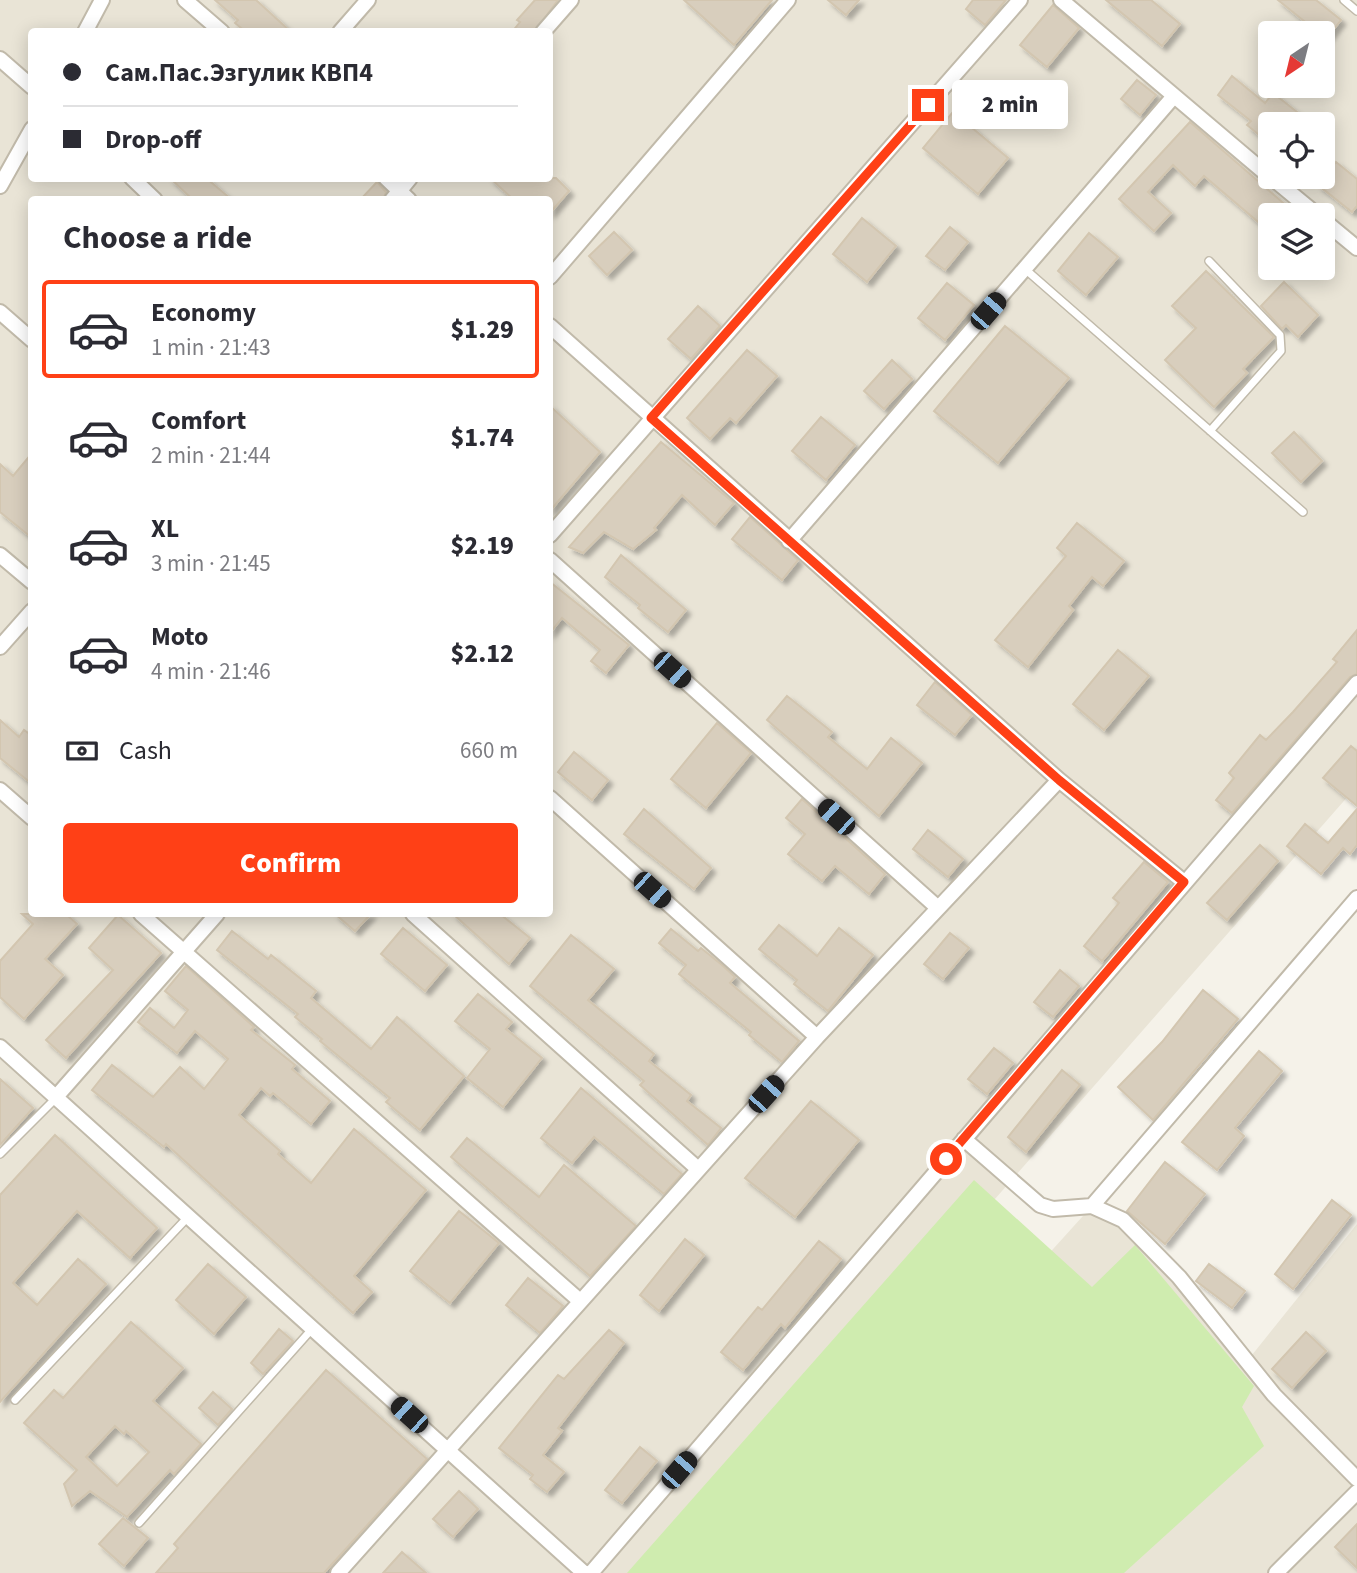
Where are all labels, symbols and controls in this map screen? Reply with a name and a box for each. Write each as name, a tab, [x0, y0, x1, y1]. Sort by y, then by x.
north arrow	[1258, 21, 1335, 98]
map controls	[1258, 21, 1335, 280]
text: Сам.Пас.Эзгулик КВП4	[105, 54, 373, 91]
callout: 2 min	[953, 80, 1068, 130]
text: 2 min	[982, 88, 1038, 121]
route end	[912, 89, 944, 121]
button: locate	[1258, 112, 1335, 189]
text: Drop-off	[105, 121, 201, 158]
button: layers	[1258, 203, 1335, 280]
text: Choose a ride	[63, 215, 252, 261]
car	[967, 288, 1010, 334]
text: Economy	[151, 294, 256, 331]
icon: car	[67, 298, 130, 361]
text: $1.29	[450, 311, 514, 348]
text: 1 min · 21:43	[151, 331, 271, 364]
text: Comfort	[151, 402, 246, 439]
icon: car	[67, 406, 130, 469]
text: $1.74	[450, 419, 514, 456]
text: 2 min · 21:44	[151, 439, 271, 472]
text: XL	[151, 510, 179, 547]
icon: car	[67, 514, 130, 577]
text: $2.19	[450, 527, 514, 564]
text: 3 min · 21:45	[151, 547, 271, 580]
text: Moto	[151, 618, 208, 655]
icon: car	[67, 622, 130, 685]
text: $2.12	[450, 635, 514, 672]
car	[650, 648, 695, 692]
text: 4 min · 21:46	[151, 655, 271, 688]
icon: cash	[63, 732, 101, 770]
text: Cash	[119, 732, 172, 769]
text: 660 m	[460, 734, 518, 767]
car	[814, 795, 859, 839]
button: Confirm	[63, 823, 518, 903]
car	[630, 868, 675, 912]
car	[745, 1071, 788, 1117]
route start	[930, 1143, 962, 1175]
car	[387, 1393, 432, 1437]
car	[658, 1447, 701, 1493]

